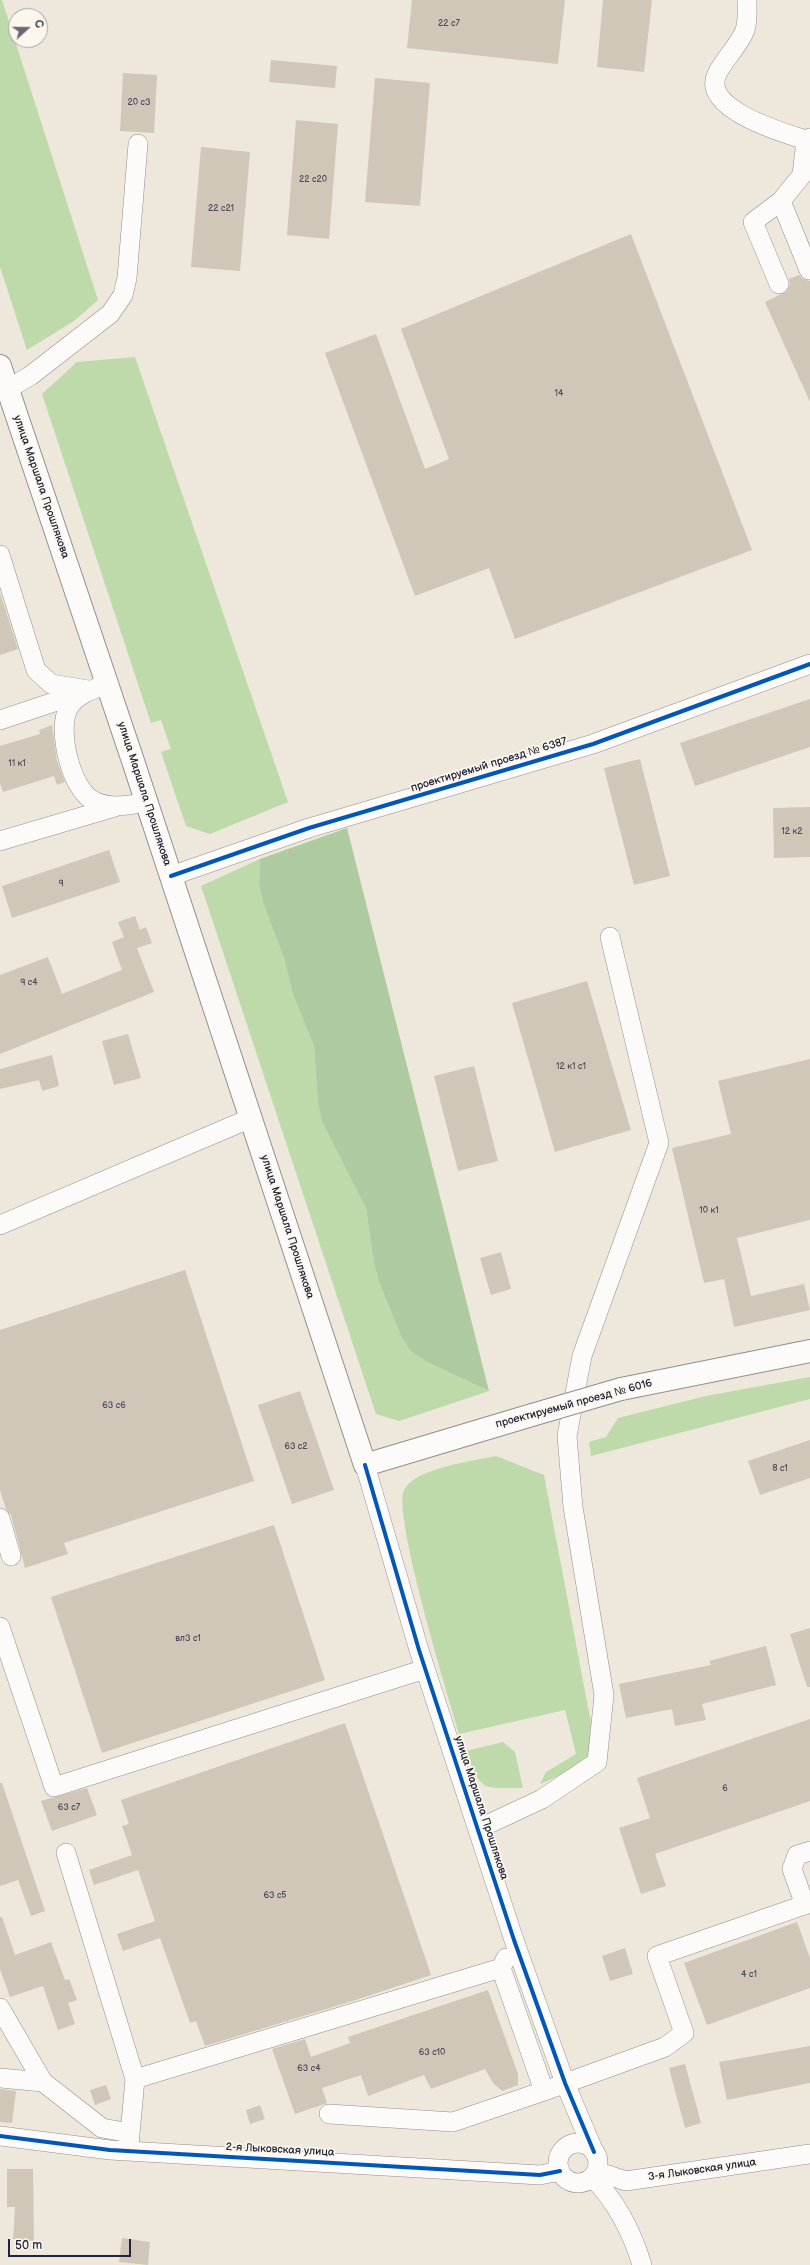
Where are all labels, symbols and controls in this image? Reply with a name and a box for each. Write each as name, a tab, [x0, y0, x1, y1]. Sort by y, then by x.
north arrow	[8, 8, 48, 48]
text: С	[31, 18, 46, 30]
house number: 22 с7	[438, 19, 460, 29]
house number: 20 с3	[128, 98, 150, 108]
house number: 22 с20	[299, 175, 327, 185]
house number: 22 с21	[208, 204, 234, 214]
house number: 14	[555, 389, 563, 399]
street label: улица Маршала Прошлякова	[10, 414, 72, 560]
street label: улица Маршала Прошлякова	[114, 720, 174, 868]
street label: проектируемый проезд № 6387	[409, 735, 569, 795]
house number: 11 к1	[8, 759, 26, 769]
house number: 12 к2	[781, 827, 803, 837]
house number: 9	[58, 879, 64, 889]
house number: 9 с4	[20, 978, 38, 988]
house number: 12 к1 с1	[556, 1062, 586, 1072]
street label: улица Маршала Прошлякова	[257, 1153, 317, 1301]
house number: 10 к1	[699, 1206, 719, 1216]
street label: проектируемый проезд № 6016	[494, 1377, 654, 1431]
house number: 63 с6	[102, 1401, 126, 1411]
house number: 63 с2	[284, 1442, 308, 1452]
house number: 8 с1	[772, 1464, 788, 1474]
house number: вл3 с1	[175, 1634, 201, 1644]
street label: улица Маршала Прошлякова	[451, 1734, 511, 1882]
house number: 6	[722, 1784, 728, 1794]
house number: 63 с7	[58, 1803, 80, 1813]
house number: 63 с5	[263, 1891, 287, 1901]
house number: 4 с1	[741, 1970, 757, 1980]
house number: 63 с10	[419, 2048, 445, 2058]
house number: 63 с4	[297, 2064, 321, 2074]
street label: 2-я Лыковская улица	[225, 2141, 335, 2159]
street label: 3-я Лыковская улица	[647, 2156, 757, 2184]
scale bar	[10, 2231, 133, 2257]
text: 50 m	[15, 2238, 42, 2253]

